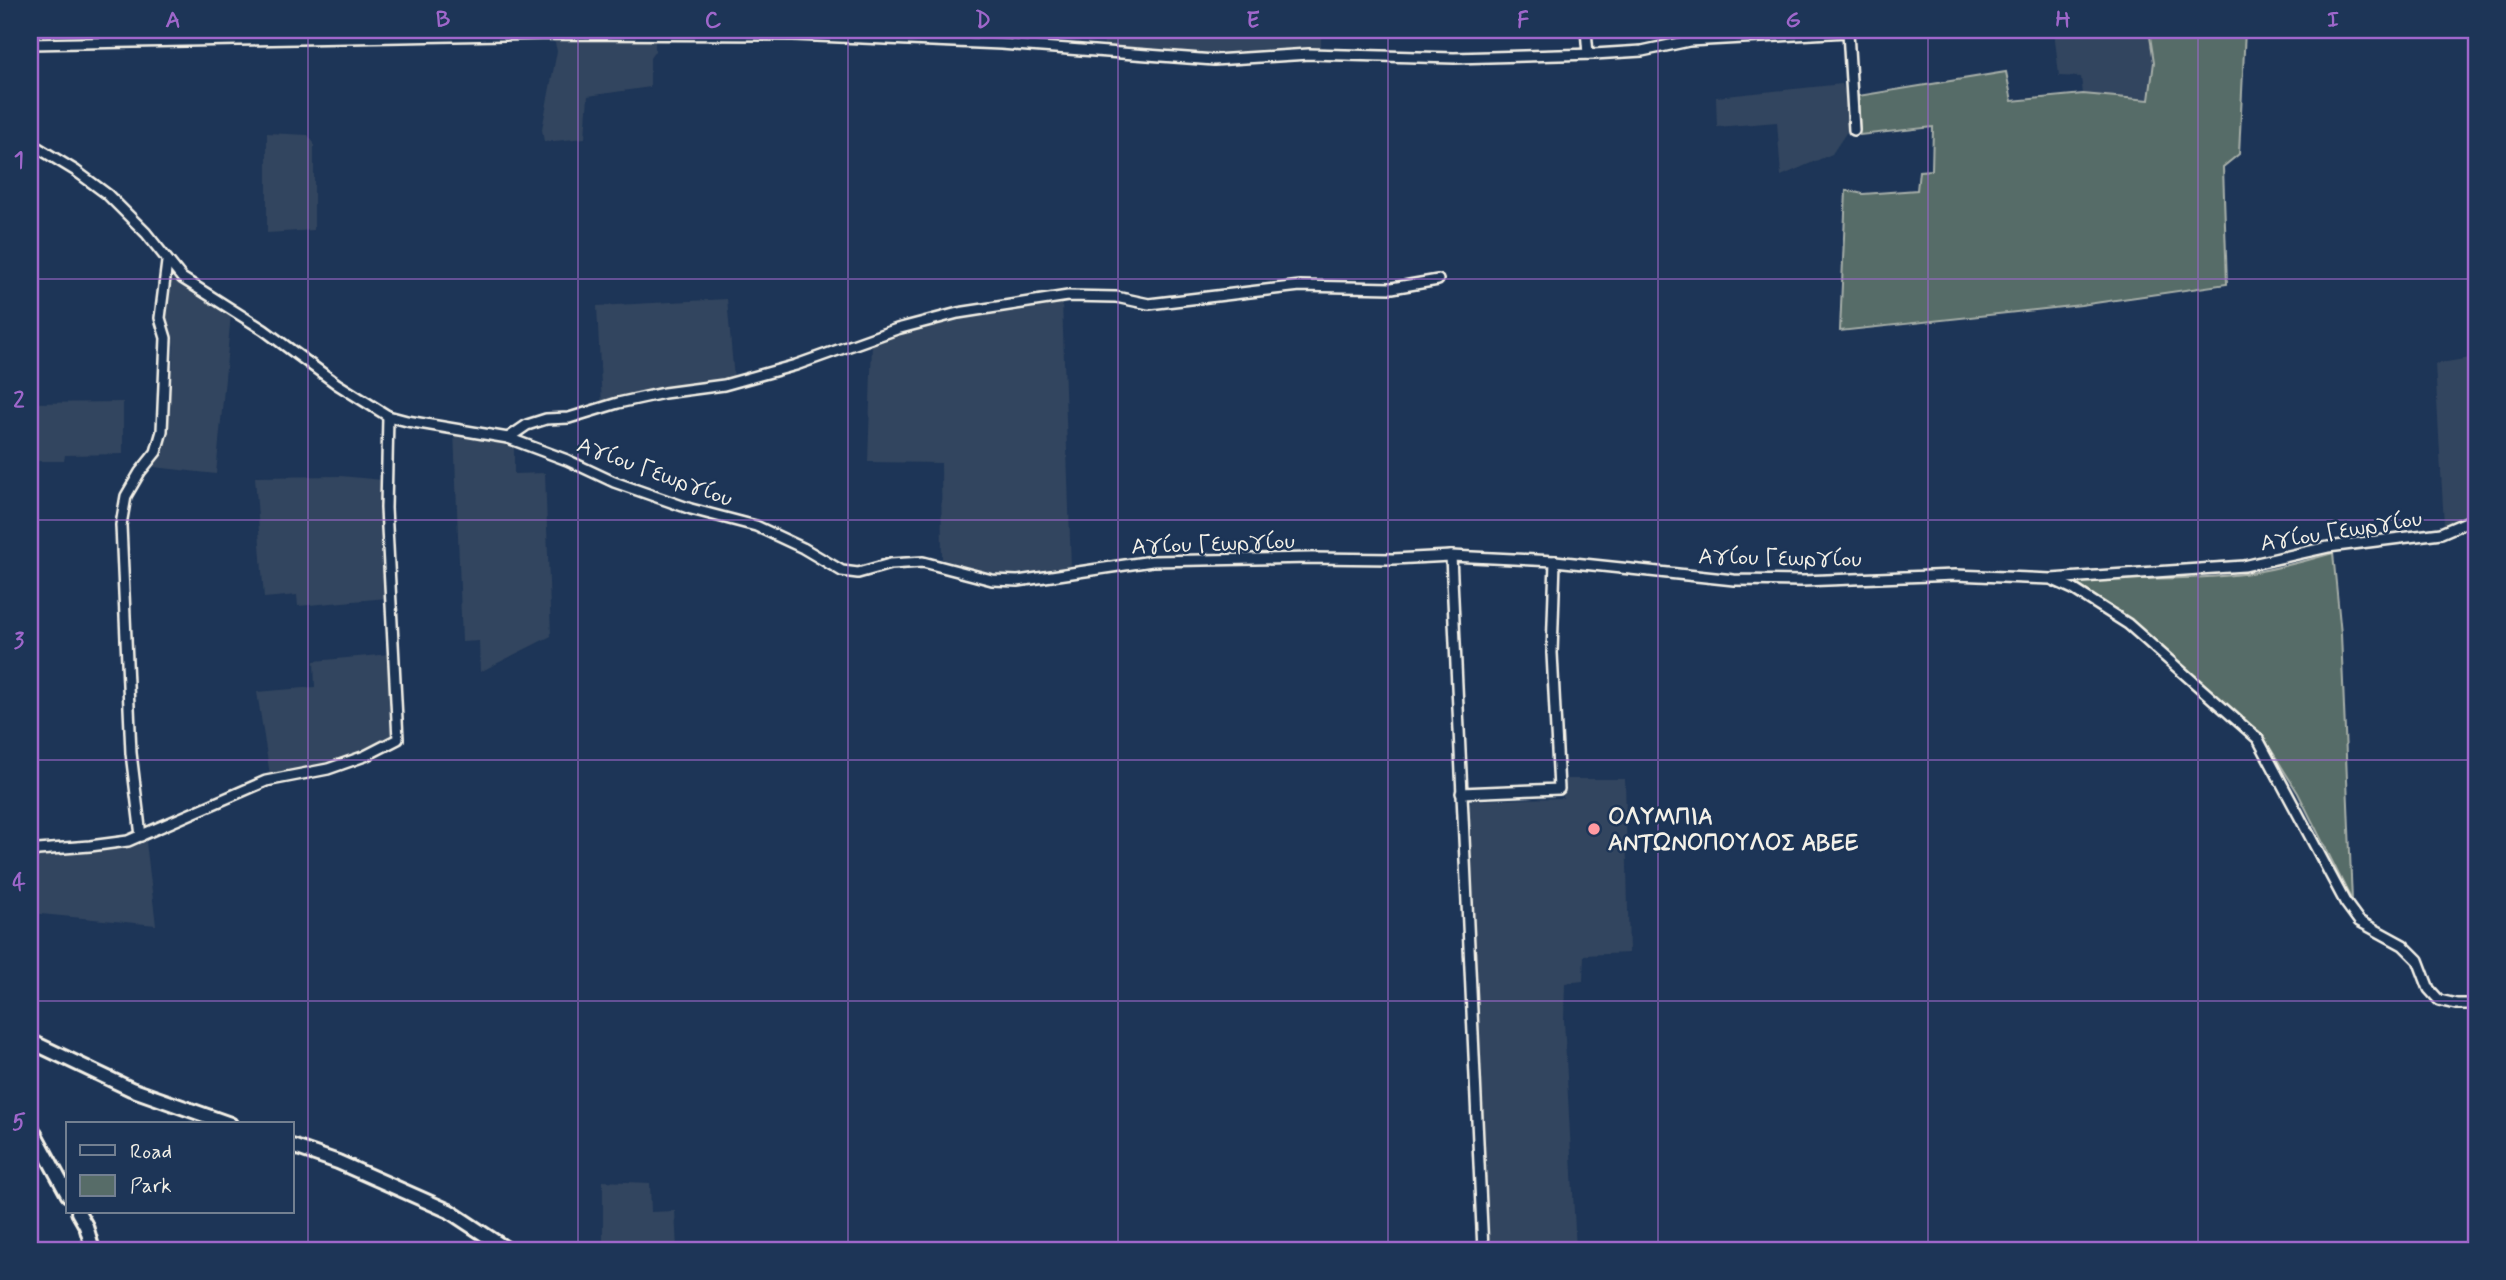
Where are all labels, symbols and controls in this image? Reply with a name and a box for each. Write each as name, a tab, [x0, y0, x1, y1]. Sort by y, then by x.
text: A	[165, 6, 181, 36]
text: B	[436, 6, 451, 36]
text: C	[705, 6, 722, 36]
text: D	[975, 6, 991, 36]
text: E	[1246, 6, 1260, 36]
text: F	[1517, 6, 1529, 36]
text: G	[1785, 6, 1801, 36]
text: H	[2055, 6, 2071, 36]
text: I	[2327, 6, 2339, 36]
text: 1	[14, 146, 24, 176]
text: 2	[13, 386, 25, 416]
street label: Αγίου Γεωργίου	[572, 431, 736, 515]
street label: Αγίου Γεωργίου	[2258, 504, 2424, 560]
street label: Αγίου Γεωργίου	[1131, 527, 1295, 563]
street label: Αγίου Γεωργίου	[1698, 543, 1862, 575]
text: 3	[14, 627, 25, 657]
place label: ΟΛΥΜΠΙΑ ΑΝΤΩΝΟΠΟΥΛΟΣ ΑΒΕΕ	[1608, 803, 1859, 859]
marker: ΟΛΥΜΠΙΑ ΑΝΤΩΝΟΠΟΥΛΟΣ ΑΒΕΕ	[1586, 821, 1602, 837]
text: 4	[12, 868, 26, 898]
text: 5	[12, 1108, 26, 1138]
legend	[66, 1122, 294, 1214]
text: Road	[130, 1138, 172, 1166]
text: Park	[130, 1172, 172, 1200]

